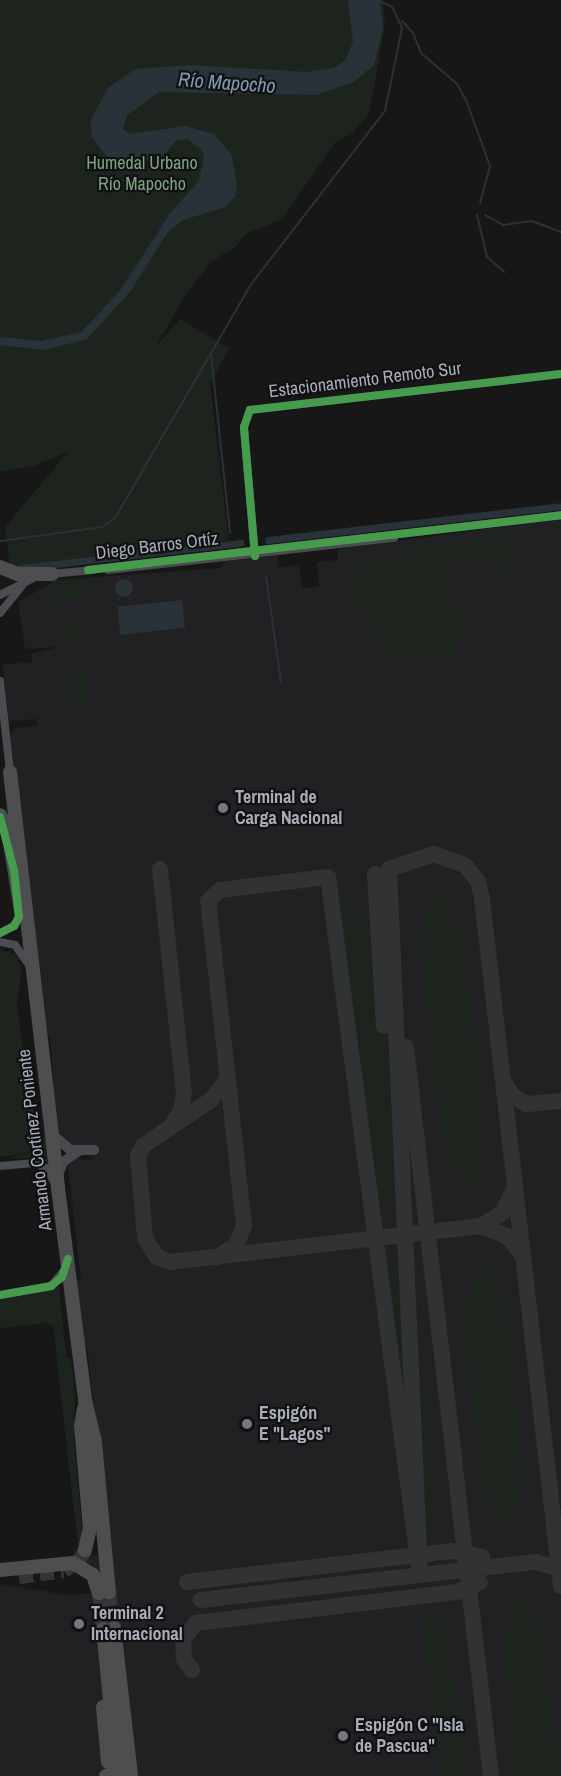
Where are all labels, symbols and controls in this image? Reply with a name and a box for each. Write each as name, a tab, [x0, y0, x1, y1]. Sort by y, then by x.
water label: Río Mapocho	[178, 67, 276, 97]
park label: Humedal Urbano Río Mapocho	[86, 153, 198, 195]
street label: Estacionamiento Remoto Sur	[268, 357, 462, 403]
street label: Diego Barros Ortíz	[95, 528, 219, 564]
place label: Terminal de Carga Nacional	[235, 787, 342, 830]
marker: Terminal de Carga Nacional	[216, 801, 230, 815]
street label: Armando Cortínez Poniente	[13, 1048, 57, 1232]
place label: Espigón E "Lagos"	[259, 1403, 330, 1446]
marker: Espigón E "Lagos"	[240, 1417, 254, 1431]
place label: Terminal 2 Internacional	[91, 1603, 183, 1646]
marker: Terminal 2 Internacional	[72, 1617, 86, 1631]
place label: Espigón C "Isla de Pascua"	[355, 1715, 464, 1758]
marker: Espigón C "Isla de Pascua"	[336, 1729, 350, 1743]

